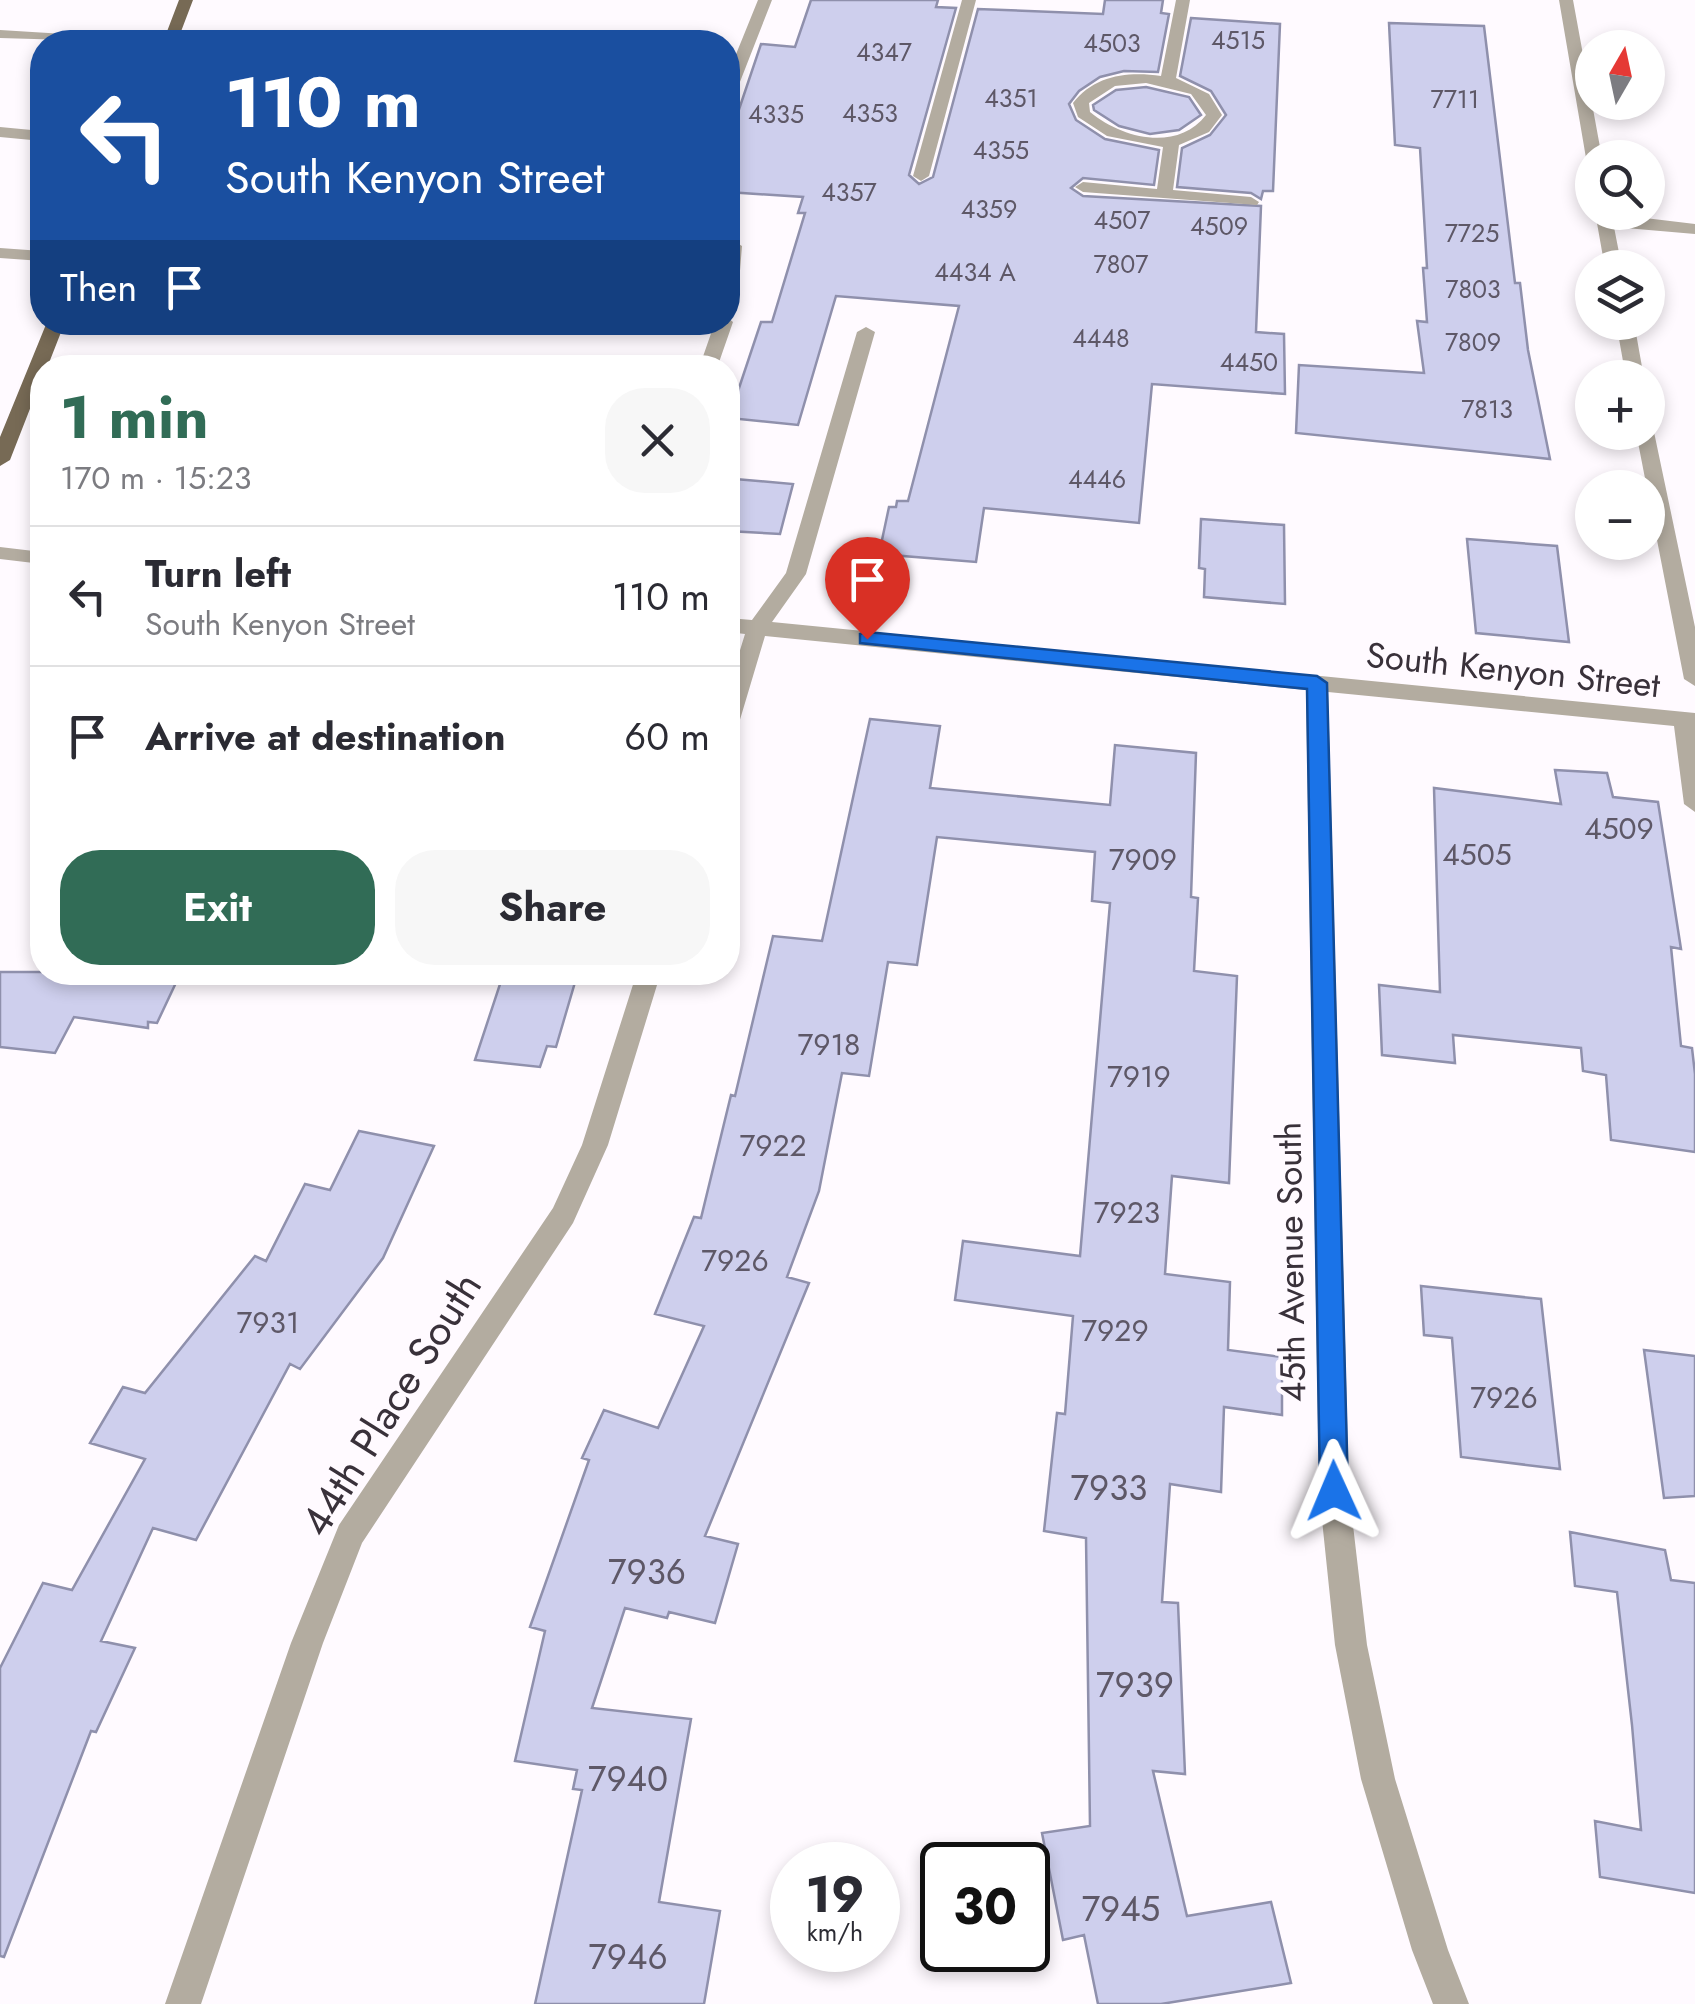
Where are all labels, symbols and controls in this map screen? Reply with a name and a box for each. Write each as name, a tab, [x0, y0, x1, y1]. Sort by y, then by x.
house number: 4515	[1211, 22, 1265, 58]
house number: 4503	[1083, 25, 1141, 61]
north arrow	[1575, 30, 1665, 120]
map controls	[1575, 30, 1665, 560]
house number: 4347	[856, 34, 912, 70]
text: 110 m	[225, 52, 421, 153]
icon: left	[60, 70, 190, 200]
house number: 4351	[984, 80, 1038, 116]
house number: 7711	[1431, 81, 1479, 117]
house number: 4353	[842, 95, 898, 131]
house number: 4335	[748, 96, 804, 132]
house number: 4355	[973, 132, 1029, 168]
button: search	[1575, 140, 1665, 230]
text: South Kenyon Street	[225, 145, 605, 210]
house number: 4357	[821, 174, 877, 210]
house number: 4359	[961, 191, 1017, 227]
house number: 4507	[1094, 202, 1150, 238]
house number: 4509	[1190, 208, 1248, 244]
house number: 7725	[1445, 215, 1499, 251]
house number: 7807	[1094, 246, 1148, 282]
button: layers	[1575, 250, 1665, 340]
house number: 4434 A	[934, 254, 1016, 290]
text: Then	[60, 260, 137, 315]
icon: arrive	[157, 260, 212, 315]
house number: 7803	[1445, 271, 1501, 307]
house number: 4448	[1072, 320, 1130, 356]
house number: 7809	[1445, 324, 1501, 360]
house number: 4450	[1220, 344, 1278, 380]
button: +	[1575, 360, 1665, 450]
text: 1 min	[60, 374, 209, 461]
button: close	[605, 388, 710, 493]
house number: 7813	[1461, 391, 1513, 427]
text: 170 m · 15:23	[60, 455, 252, 501]
house number: 4446	[1068, 461, 1126, 497]
button: −	[1575, 470, 1665, 560]
pin	[825, 537, 910, 640]
text: Turn left	[145, 546, 291, 601]
icon: arrive	[840, 552, 895, 607]
icon: left	[60, 569, 115, 624]
text: 110 m	[612, 569, 710, 624]
text: South Kenyon Street	[145, 601, 415, 647]
street label: South Kenyon Street	[1364, 630, 1663, 710]
icon: arrive	[60, 709, 115, 764]
text: Arrive at destination	[145, 709, 506, 764]
text: 60 m	[624, 709, 710, 764]
house number: 4509	[1584, 807, 1654, 850]
house number: 4505	[1442, 833, 1512, 876]
house number: 7909	[1109, 838, 1177, 881]
button: Exit	[60, 850, 375, 965]
button: Share	[395, 850, 710, 965]
house number: 7918	[798, 1023, 860, 1066]
house number: 7919	[1107, 1055, 1171, 1098]
street label: 45th Avenue South	[1264, 1121, 1318, 1403]
house number: 7922	[739, 1124, 807, 1167]
house number: 7923	[1094, 1191, 1160, 1234]
house number: 7926	[701, 1239, 769, 1282]
street label: 44th Place South	[285, 1260, 497, 1548]
house number: 7931	[237, 1301, 299, 1344]
house number: 7929	[1081, 1309, 1149, 1352]
house number: 7926	[1470, 1376, 1538, 1419]
position arrow	[1282, 1439, 1386, 1543]
house number: 7933	[1071, 1463, 1147, 1513]
house number: 7936	[608, 1547, 686, 1597]
house number: 7939	[1096, 1660, 1174, 1710]
house number: 7940	[588, 1754, 668, 1804]
speed limit sign: 30	[920, 1842, 1050, 1972]
text: 19	[806, 1858, 864, 1931]
house number: 7945	[1082, 1884, 1160, 1934]
text: km/h	[807, 1914, 863, 1950]
house number: 7946	[588, 1932, 668, 1982]

